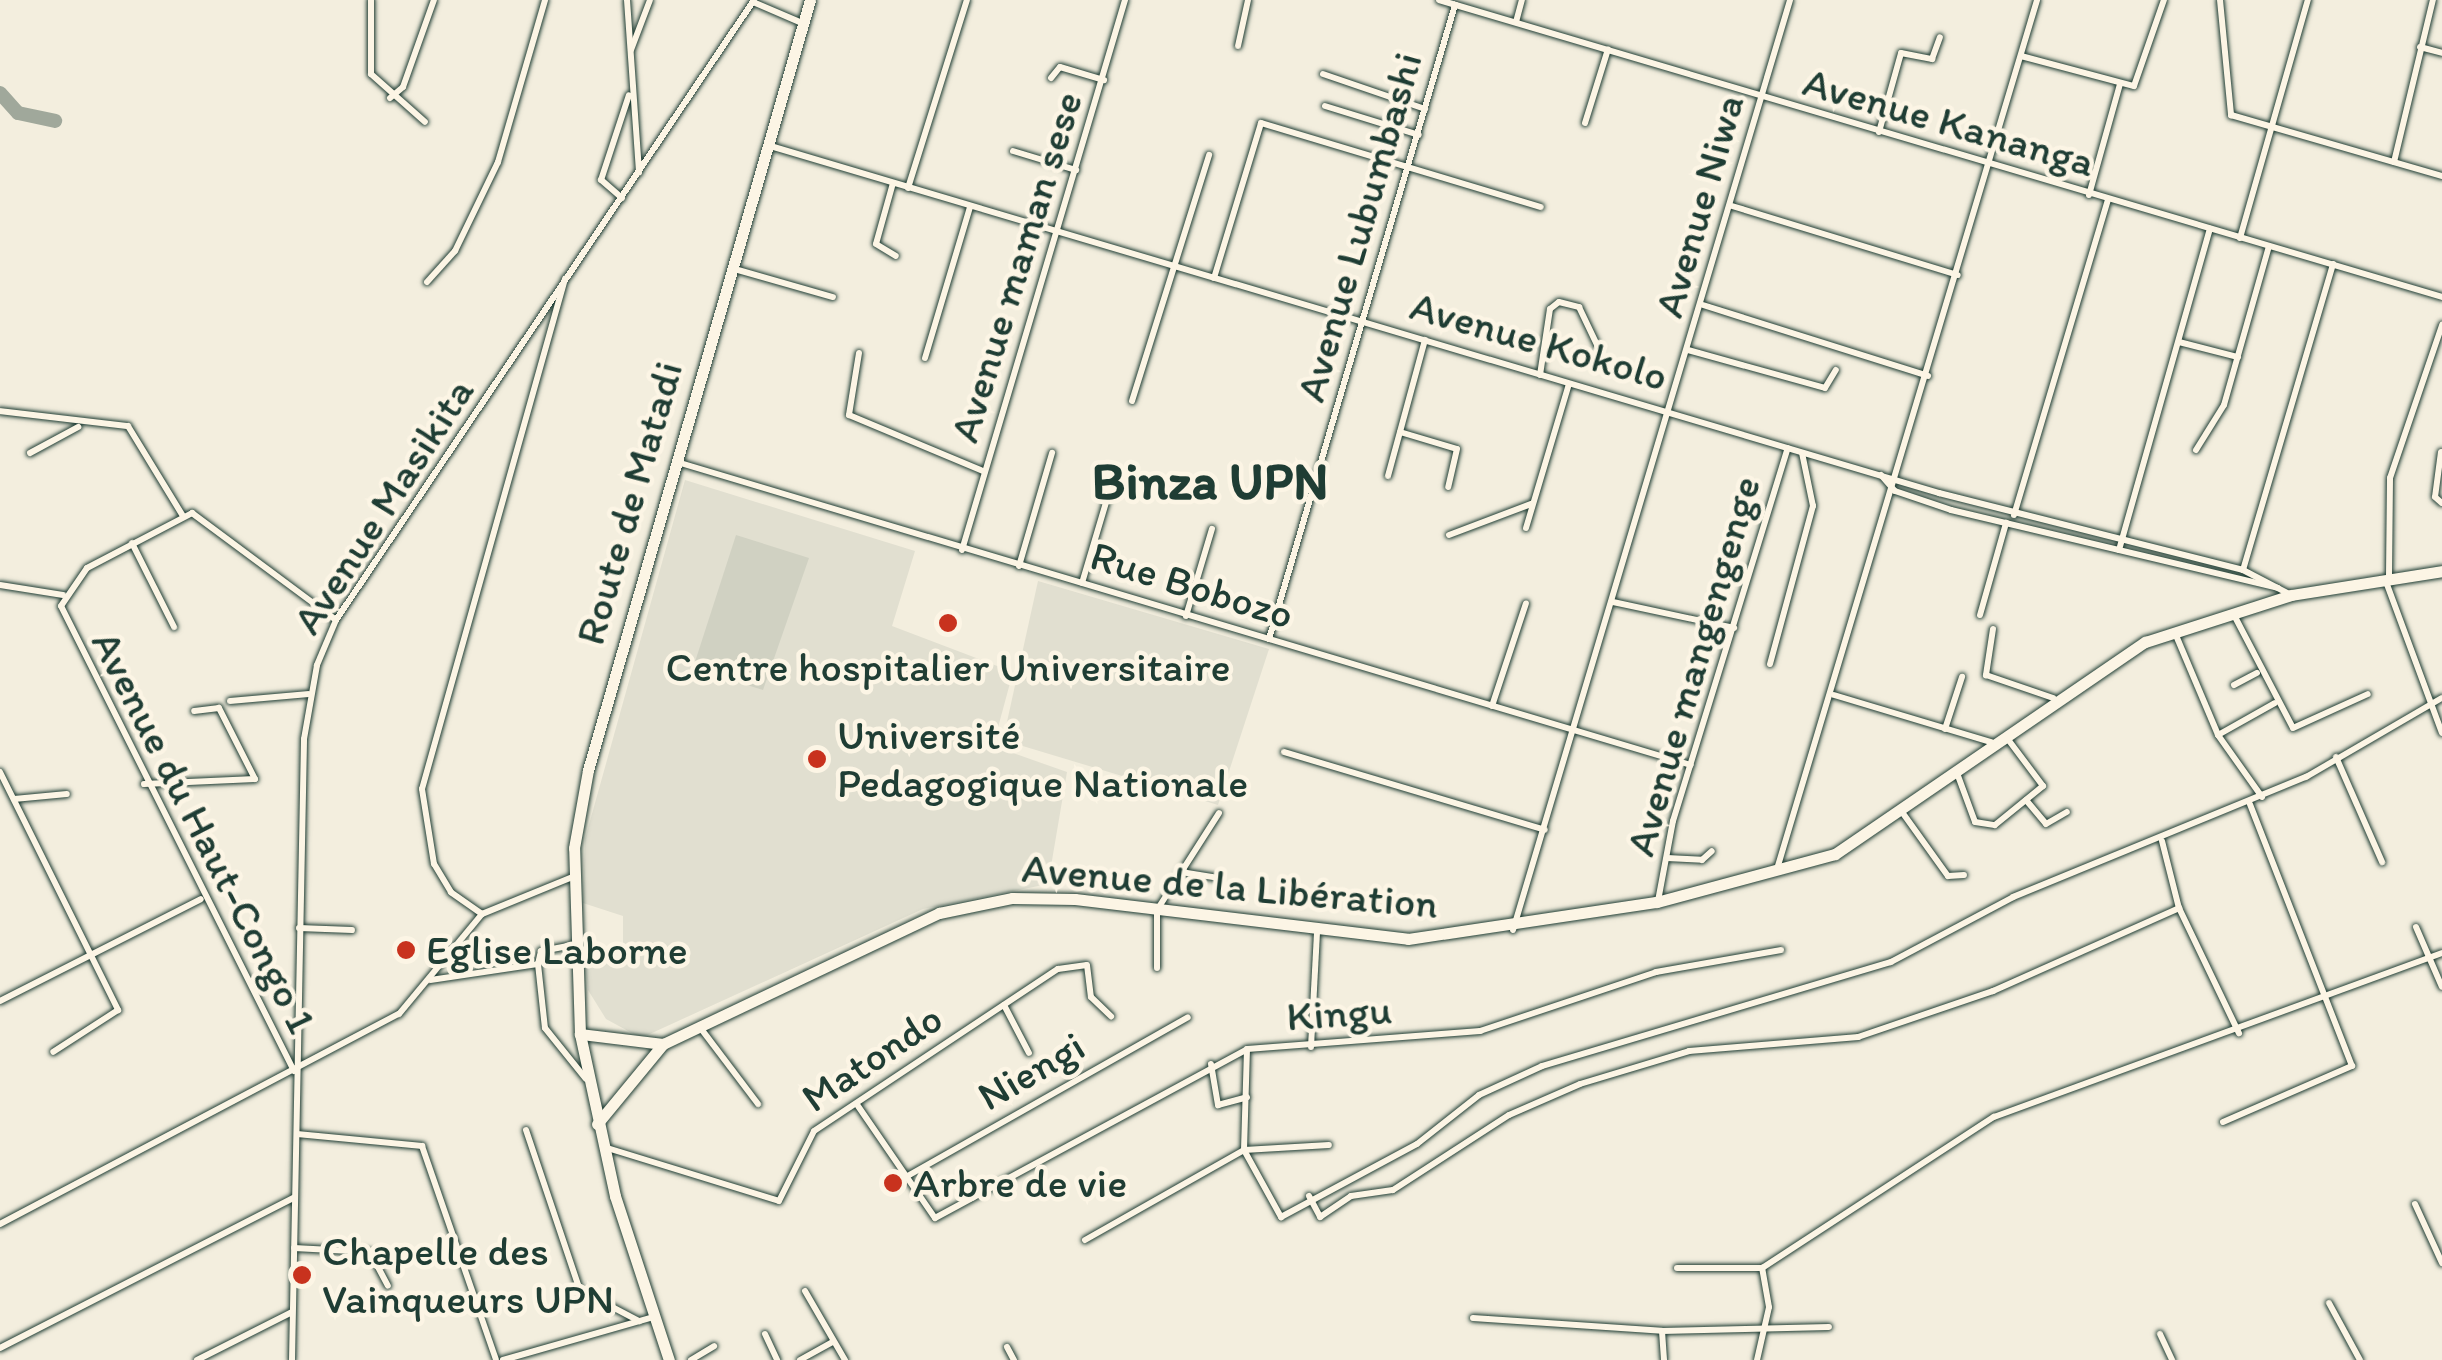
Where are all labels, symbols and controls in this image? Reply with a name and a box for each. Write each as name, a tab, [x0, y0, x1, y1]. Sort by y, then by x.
street label: Avenue Lubumbashi	[1285, 48, 1433, 406]
street label: Avenue Kananga	[1798, 56, 2100, 188]
street label: Avenue maman sese	[939, 86, 1093, 448]
street label: Avenue Niwa	[1643, 89, 1755, 323]
street label: Avenue Kokolo	[1405, 280, 1673, 402]
street label: Route de Matadi	[565, 356, 693, 650]
street label: Avenue Masikita	[282, 369, 484, 643]
district label: Binza UPN	[1092, 451, 1328, 513]
street label: Avenue mangengenge	[1615, 470, 1771, 862]
street label: Rue Bobozo	[1084, 530, 1300, 640]
marker: Centre hospitalier Universitaire	[935, 610, 961, 636]
street label: Avenue du Haut-Congo 1	[80, 622, 328, 1042]
place label: Centre hospitalier Universitaire	[664, 642, 1232, 692]
place label: Université Pedagogique Nationale	[837, 710, 1247, 808]
marker: Université Pedagogique Nationale	[806, 748, 828, 770]
street label: Avenue de la Libération	[1019, 843, 1441, 929]
place label: Eglise Laborne	[426, 925, 688, 975]
marker: Eglise Laborne	[395, 939, 417, 961]
street label: Kingu	[1285, 984, 1393, 1042]
street label: Matondo	[792, 993, 952, 1123]
street label: Niengi	[969, 1020, 1093, 1122]
place label: Arbre de vie	[913, 1158, 1127, 1208]
marker: Arbre de vie	[882, 1172, 904, 1194]
place label: Chapelle des Vainqueurs UPN	[322, 1226, 614, 1324]
marker: Chapelle des Vainqueurs UPN	[291, 1264, 313, 1286]

